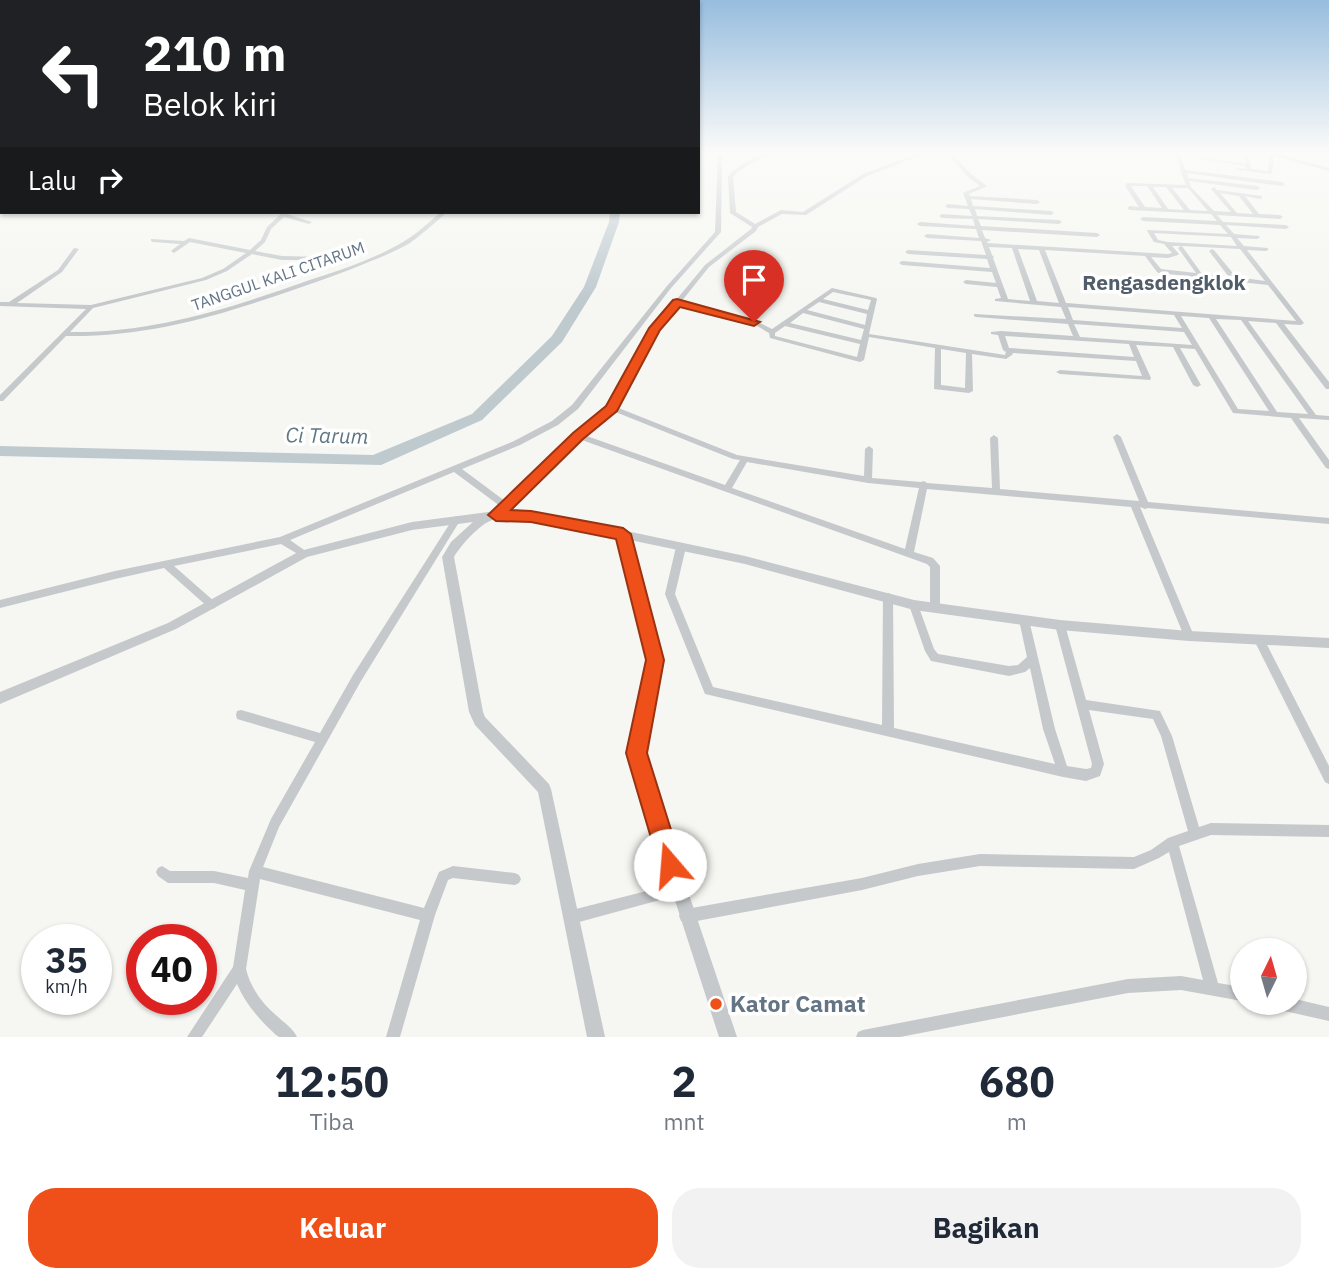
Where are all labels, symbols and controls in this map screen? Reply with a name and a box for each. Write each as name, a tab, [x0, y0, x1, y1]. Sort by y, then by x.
text: 210 m	[143, 21, 287, 84]
icon: left	[28, 28, 119, 119]
text: Belok kiri	[143, 83, 277, 125]
icon: right	[91, 161, 129, 199]
text: Lalu	[28, 163, 77, 197]
street label: TANGGUL KALI CITARUM	[189, 237, 367, 315]
pin	[724, 250, 784, 322]
icon: arrive	[735, 261, 773, 299]
district label: Rengasdengklok	[1082, 268, 1247, 296]
water label: Ci Tarum	[285, 420, 369, 450]
position arrow	[633, 828, 707, 902]
speed limit sign: 40	[126, 924, 217, 1015]
text: 35	[45, 937, 88, 983]
north arrow	[1230, 938, 1307, 1015]
map controls	[1230, 938, 1307, 1015]
text: km/h	[45, 975, 88, 998]
place label: Kator Camat	[730, 988, 866, 1018]
marker: Kator Camat	[708, 996, 724, 1012]
text: 12:50	[274, 1054, 389, 1109]
text: 2	[671, 1054, 697, 1109]
text: 680	[979, 1054, 1055, 1109]
text: Tiba	[309, 1106, 354, 1136]
text: mnt	[663, 1106, 705, 1136]
text: m	[1007, 1106, 1027, 1136]
button: Keluar	[28, 1188, 658, 1268]
button: Bagikan	[672, 1188, 1301, 1268]

